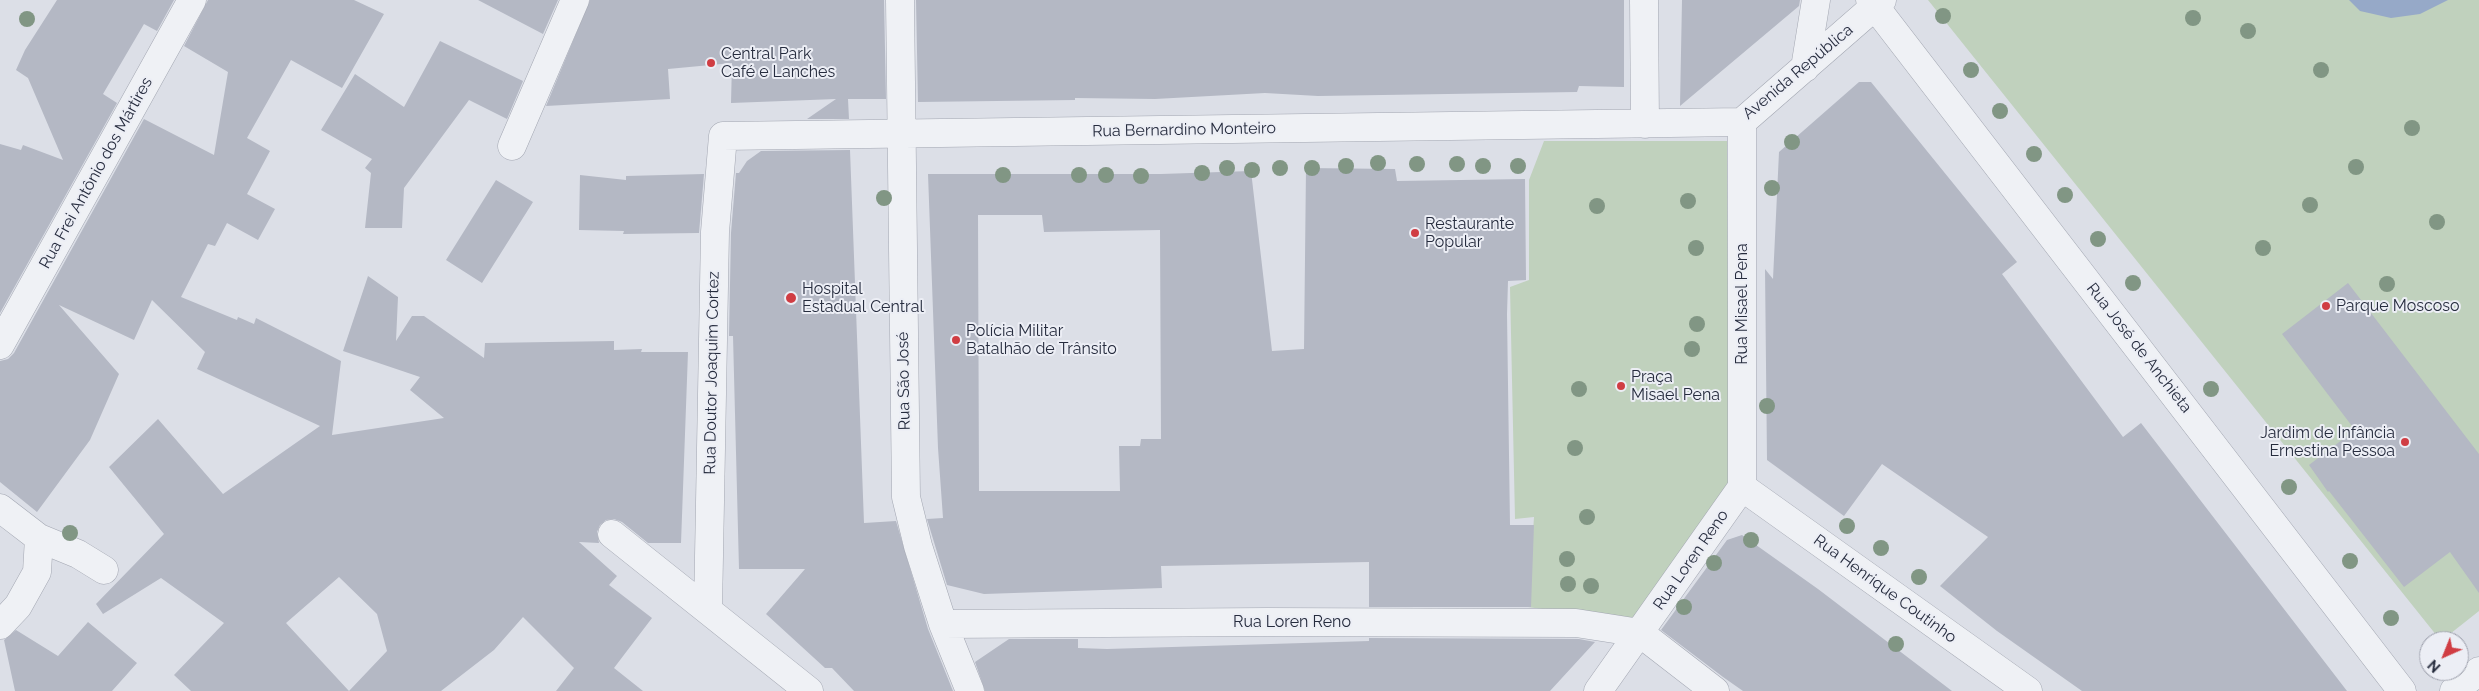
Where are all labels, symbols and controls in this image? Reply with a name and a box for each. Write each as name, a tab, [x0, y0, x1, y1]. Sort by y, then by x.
street label: Avenida República	[1739, 20, 1857, 124]
place label: Central Park Café e Lanches	[721, 44, 835, 82]
marker: Central Park Café e Lanches	[705, 57, 717, 69]
street label: Rua Frei Antônio dos Mártires	[35, 74, 157, 272]
street label: Rua Bernardino Monteiro	[1092, 119, 1276, 141]
place label: Restaurante Popular	[1425, 214, 1514, 252]
marker: Restaurante Popular	[1409, 227, 1421, 239]
street label: Rua Misael Pena	[1732, 243, 1752, 365]
street label: Rua Doutor Joaquim Cortez	[701, 271, 723, 475]
place label: Hospital Estadual Central	[802, 279, 924, 317]
street label: Rua José de Anchieta	[2082, 279, 2196, 417]
marker: Hospital Estadual Central	[784, 291, 798, 305]
place label: Parque Moscoso	[2336, 296, 2459, 316]
marker: Parque Moscoso	[2320, 300, 2332, 312]
place label: Polícia Militar Batalhão de Trânsito	[966, 321, 1117, 359]
street label: Rua São José	[894, 331, 914, 431]
marker: Polícia Militar Batalhão de Trânsito	[950, 334, 962, 346]
place label: Praça Misael Pena	[1631, 367, 1720, 405]
marker: Praça Misael Pena	[1615, 380, 1627, 392]
place label: Jardim de Infância Ernestina Pessoa	[2260, 423, 2395, 461]
marker: Jardim de Infância Ernestina Pessoa	[2399, 436, 2411, 448]
street label: Rua Loren Reno	[1649, 506, 1733, 614]
street label: Rua Henrique Coutinho	[1810, 531, 1960, 647]
street label: Rua Loren Reno	[1233, 612, 1351, 632]
north arrow	[2419, 631, 2469, 681]
text: N	[2425, 657, 2444, 676]

